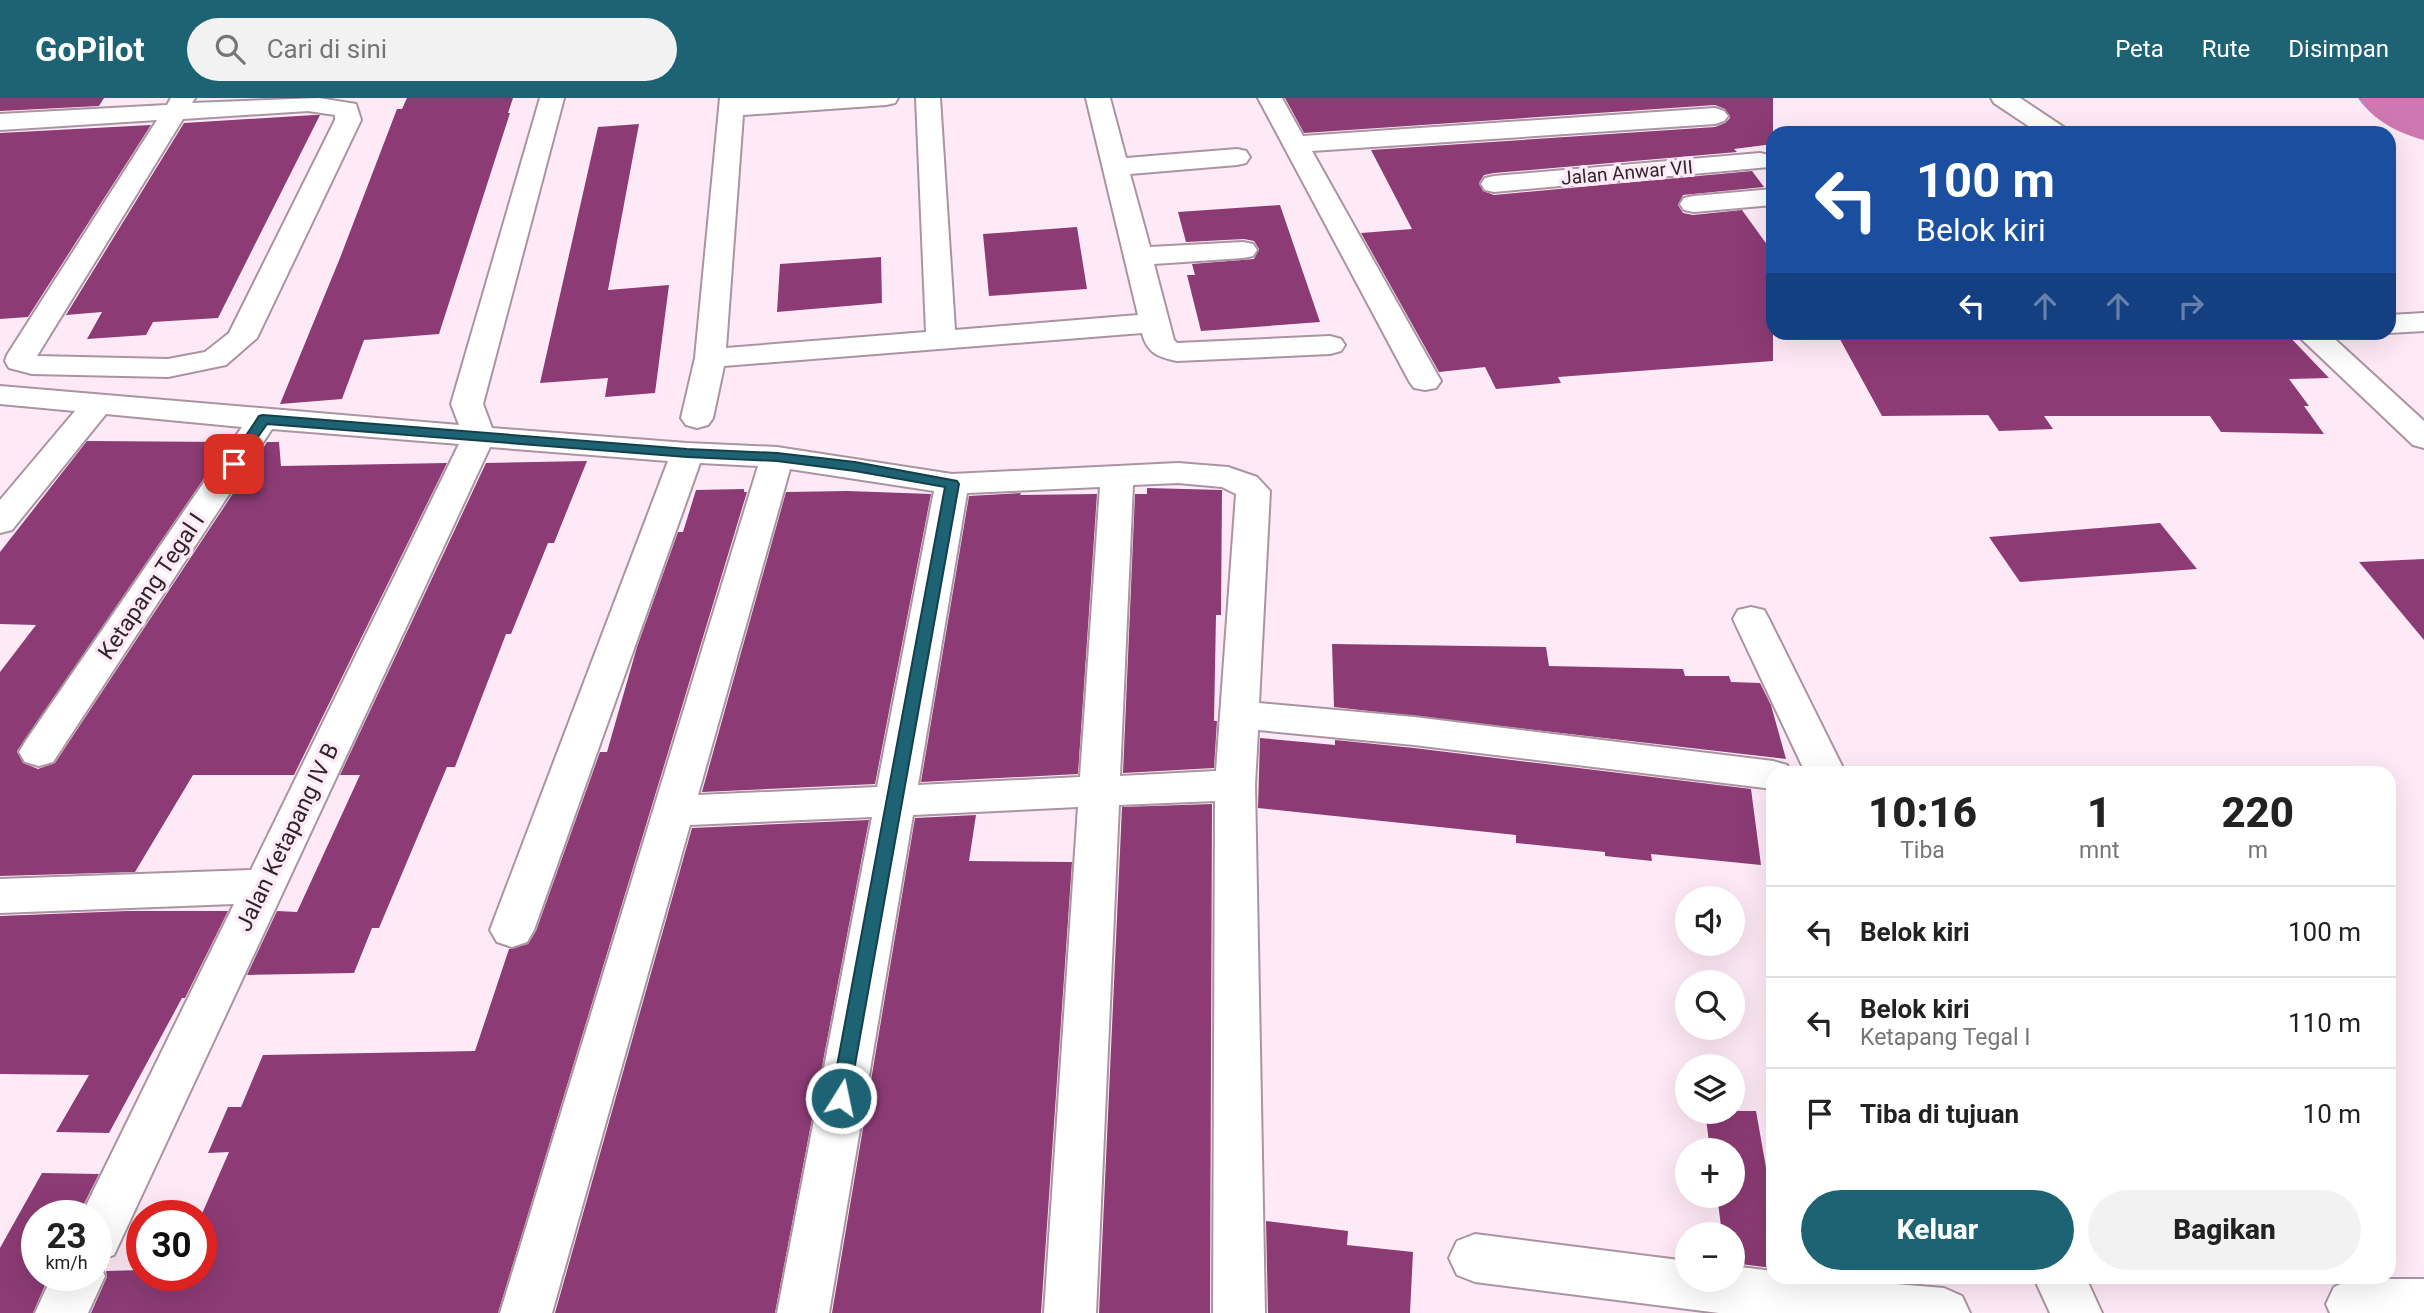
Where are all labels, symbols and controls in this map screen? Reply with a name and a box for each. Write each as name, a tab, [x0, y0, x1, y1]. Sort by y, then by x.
search box	[187, 18, 677, 81]
text: GoPilot	[35, 30, 145, 69]
icon: search	[211, 30, 249, 68]
text: Cari di sini	[267, 34, 387, 64]
text: Peta	[2115, 35, 2164, 63]
text: Rute	[2202, 35, 2250, 63]
text: Disimpan	[2288, 35, 2389, 63]
text: 100 m	[1916, 152, 2055, 209]
icon: left	[1801, 154, 1892, 245]
street label: Jalan Anwar VII	[1560, 155, 1694, 190]
text: Belok kiri	[1916, 211, 2046, 249]
icon: left	[1953, 287, 1991, 325]
icon: ahead	[2026, 287, 2064, 325]
icon: ahead	[2099, 287, 2137, 325]
icon: right	[2172, 287, 2210, 325]
pin	[204, 434, 264, 494]
icon: arrive	[215, 445, 253, 483]
street label: Ketapang Tegal I	[93, 508, 210, 664]
street label: Jalan Ketapang IV B	[230, 739, 345, 936]
text: 10:16	[1868, 788, 1977, 837]
text: 1	[2087, 788, 2111, 837]
text: 220	[2221, 788, 2294, 837]
text: Tiba	[1900, 837, 1945, 864]
text: mnt	[2079, 837, 2119, 864]
text: m	[2248, 837, 2268, 864]
map controls	[1675, 886, 1745, 1292]
button: sound	[1675, 886, 1745, 956]
icon: left	[1801, 913, 1839, 951]
text: Belok kiri	[1860, 917, 1970, 947]
text: 100 m	[2288, 917, 2361, 947]
button: search	[1675, 970, 1745, 1040]
text: Belok kiri	[1860, 994, 1970, 1024]
icon: left	[1801, 1004, 1839, 1042]
text: 110 m	[2288, 1008, 2361, 1038]
text: Ketapang Tegal I	[1860, 1024, 2030, 1051]
button: layers	[1675, 1054, 1745, 1124]
position arrow	[804, 1061, 878, 1135]
icon: arrive	[1801, 1095, 1839, 1133]
text: Tiba di tujuan	[1860, 1099, 2019, 1129]
text: 10 m	[2303, 1099, 2361, 1129]
button: +	[1675, 1138, 1745, 1208]
button: Keluar	[1801, 1190, 2074, 1270]
button: Bagikan	[2088, 1190, 2361, 1270]
speed limit sign: 30	[126, 1200, 217, 1291]
text: 23	[46, 1216, 87, 1257]
button: −	[1675, 1222, 1745, 1292]
text: km/h	[45, 1252, 88, 1273]

